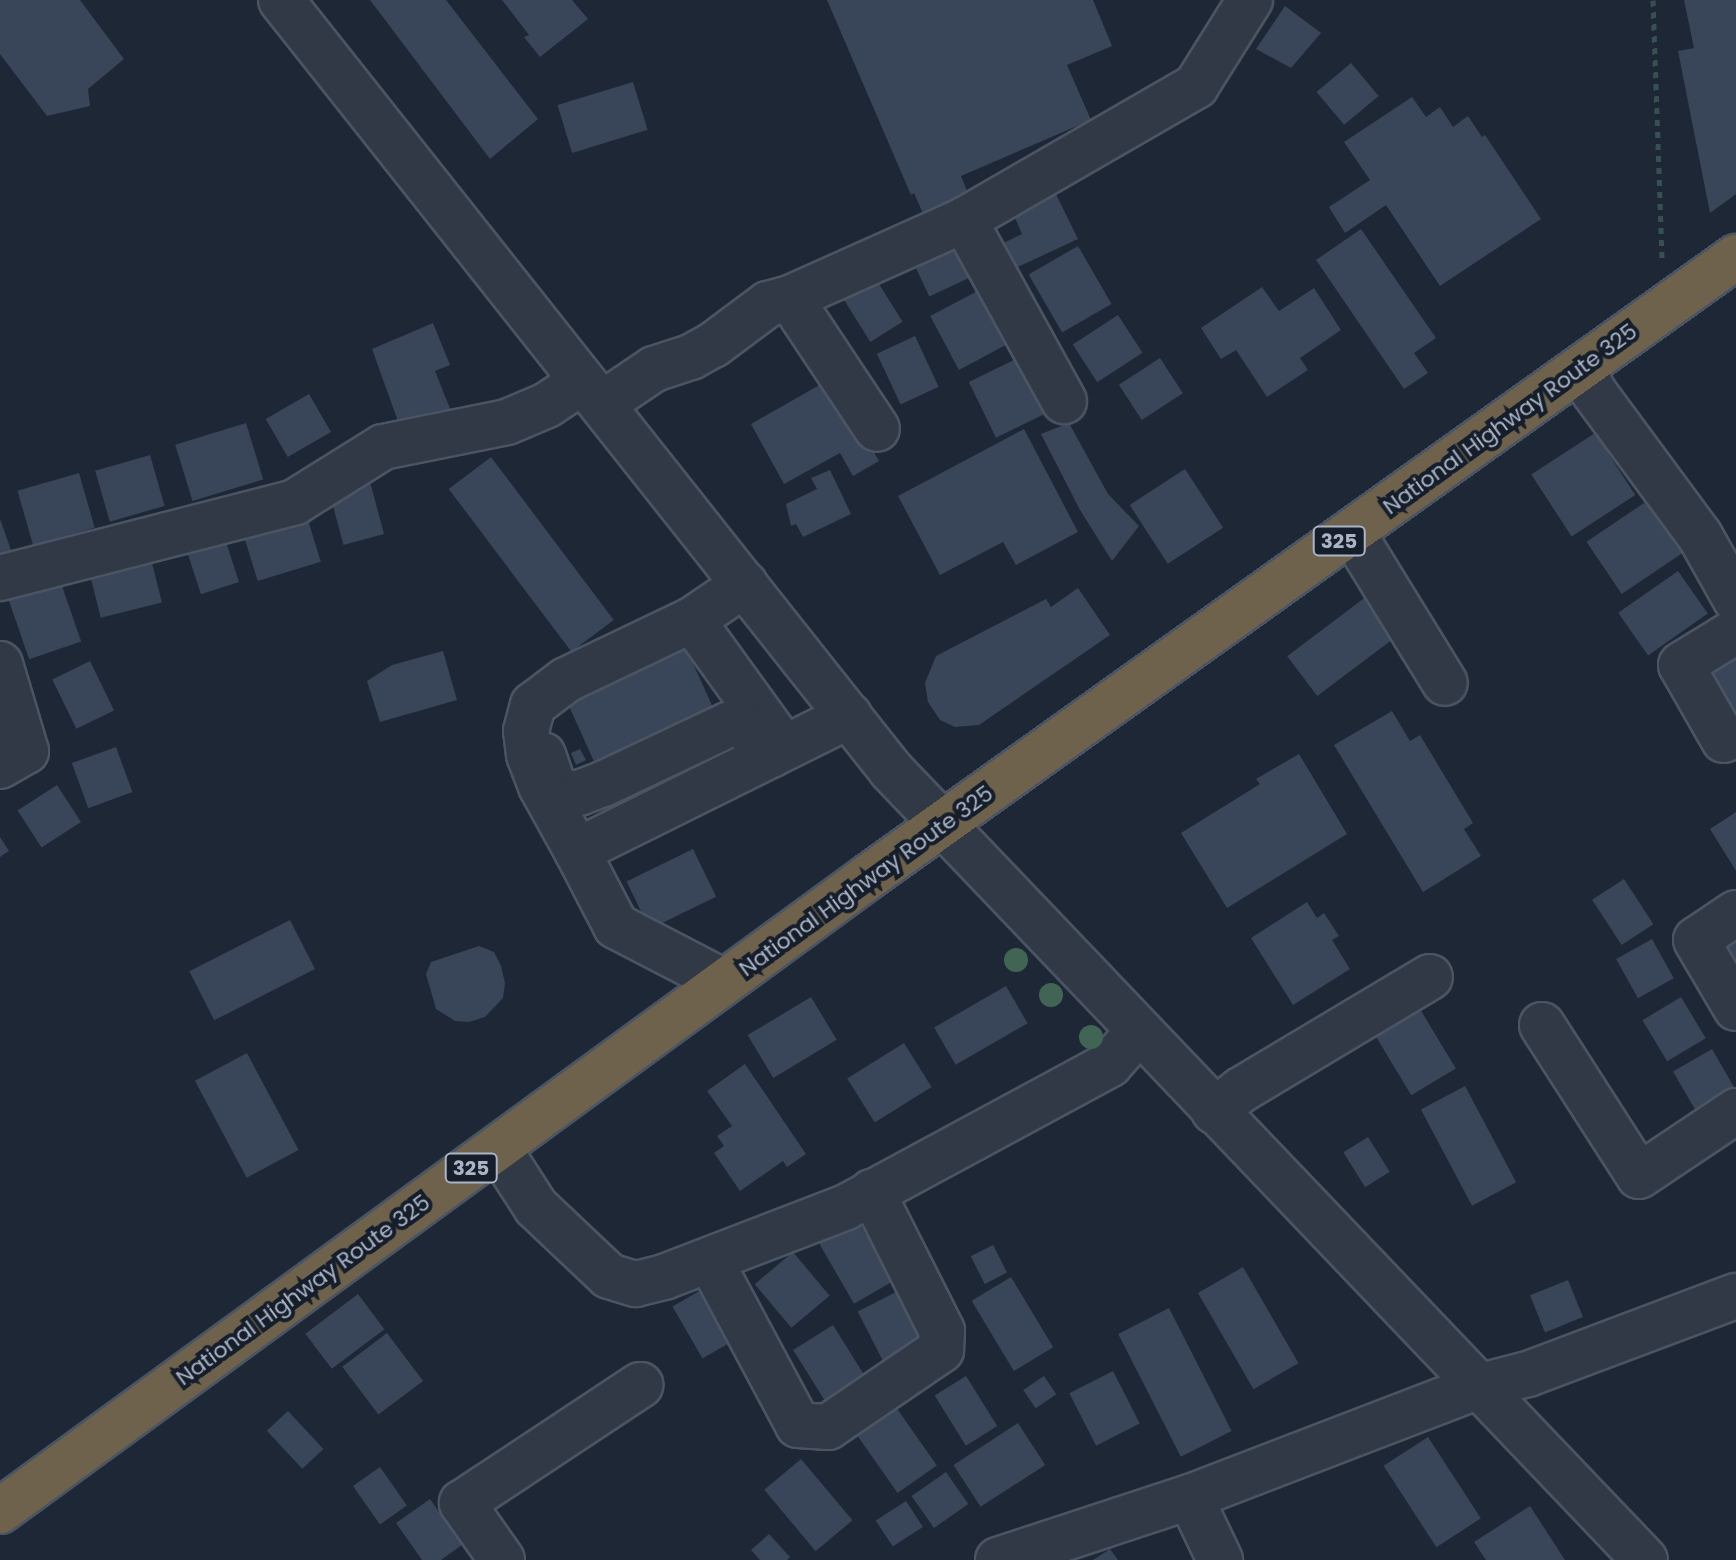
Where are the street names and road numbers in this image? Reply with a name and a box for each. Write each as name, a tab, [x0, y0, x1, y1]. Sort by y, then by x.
street label: National Highway Route 325	[1378, 318, 1642, 520]
road number: 325	[1311, 525, 1367, 557]
street label: National Highway Route 325	[734, 780, 998, 982]
road number: 325	[443, 1152, 499, 1184]
street label: National Highway Route 325	[171, 1189, 435, 1391]

